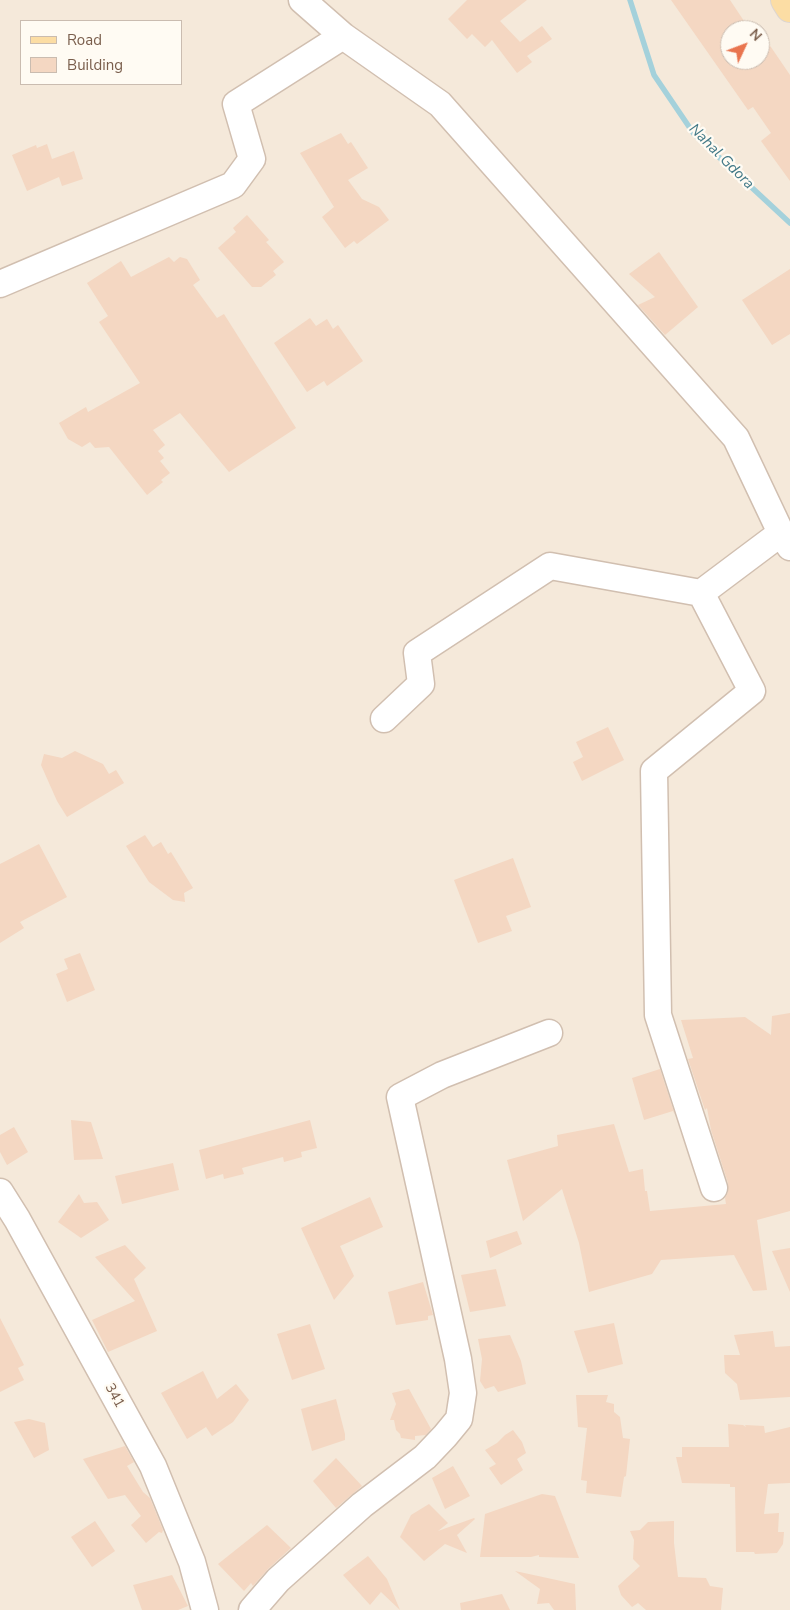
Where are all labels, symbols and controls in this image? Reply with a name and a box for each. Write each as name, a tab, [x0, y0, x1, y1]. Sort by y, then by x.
legend	[20, 20, 182, 85]
north arrow	[720, 20, 770, 70]
text: N	[745, 25, 766, 45]
text: Road	[67, 30, 102, 50]
text: Building	[67, 55, 123, 75]
water label: Nahal Gdora	[685, 121, 757, 193]
street label: 341	[101, 1381, 127, 1411]

